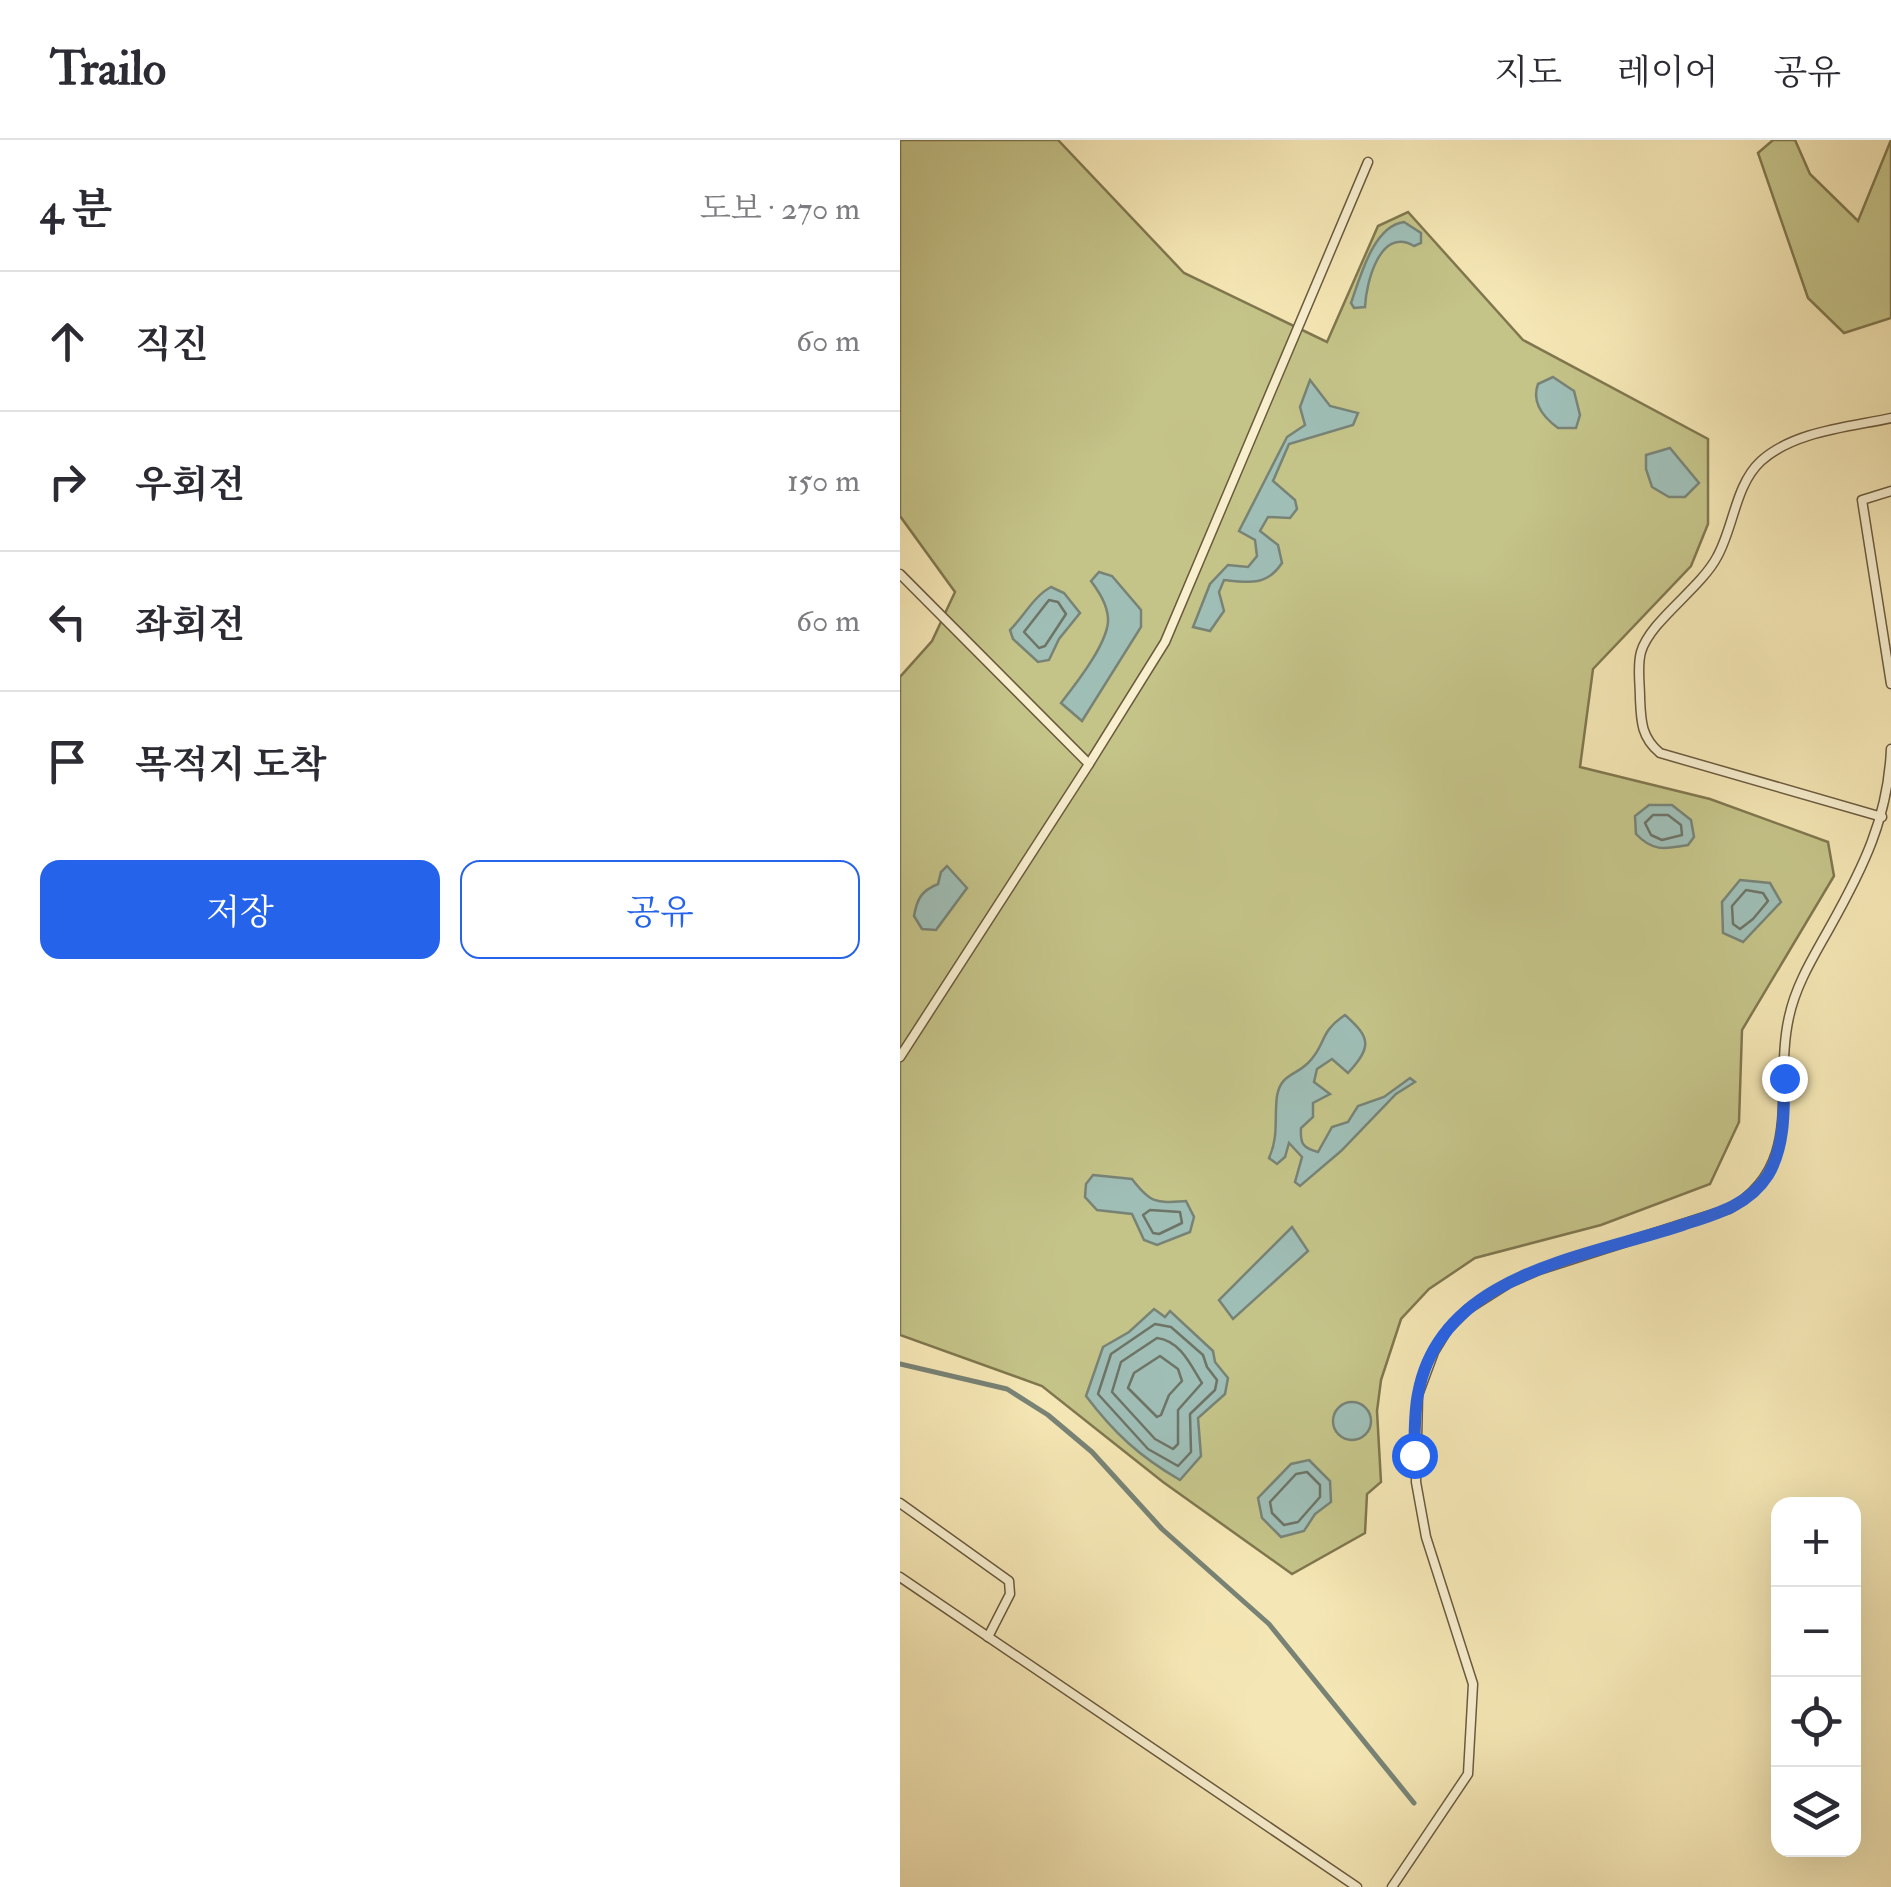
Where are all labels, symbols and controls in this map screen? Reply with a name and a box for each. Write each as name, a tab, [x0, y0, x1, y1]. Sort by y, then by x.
text: Trailo	[50, 39, 166, 99]
text: 지도	[1494, 51, 1562, 95]
text: 레이어	[1617, 51, 1718, 95]
text: 공유	[1773, 51, 1841, 95]
text: 4 분	[40, 184, 112, 236]
text: 도보 · 270 m	[700, 189, 860, 229]
icon: ahead	[40, 314, 95, 369]
text: 직진	[135, 321, 208, 369]
text: 60 m	[796, 321, 860, 361]
icon: right	[40, 454, 95, 509]
text: 우회전	[135, 461, 245, 509]
text: 150 m	[787, 461, 860, 501]
icon: left	[40, 594, 95, 649]
text: 좌회전	[135, 601, 245, 649]
text: 60 m	[796, 601, 860, 641]
icon: arrive	[40, 734, 95, 789]
text: 목적지 도착	[135, 741, 327, 789]
button: 저장	[40, 860, 440, 959]
button: 공유	[460, 860, 860, 959]
route end	[1762, 1056, 1808, 1102]
route start	[1392, 1433, 1438, 1479]
map controls	[1771, 1497, 1861, 1857]
button: +	[1771, 1497, 1861, 1587]
button: −	[1771, 1587, 1861, 1677]
button: locate	[1771, 1677, 1861, 1767]
button: layers	[1771, 1767, 1861, 1857]

